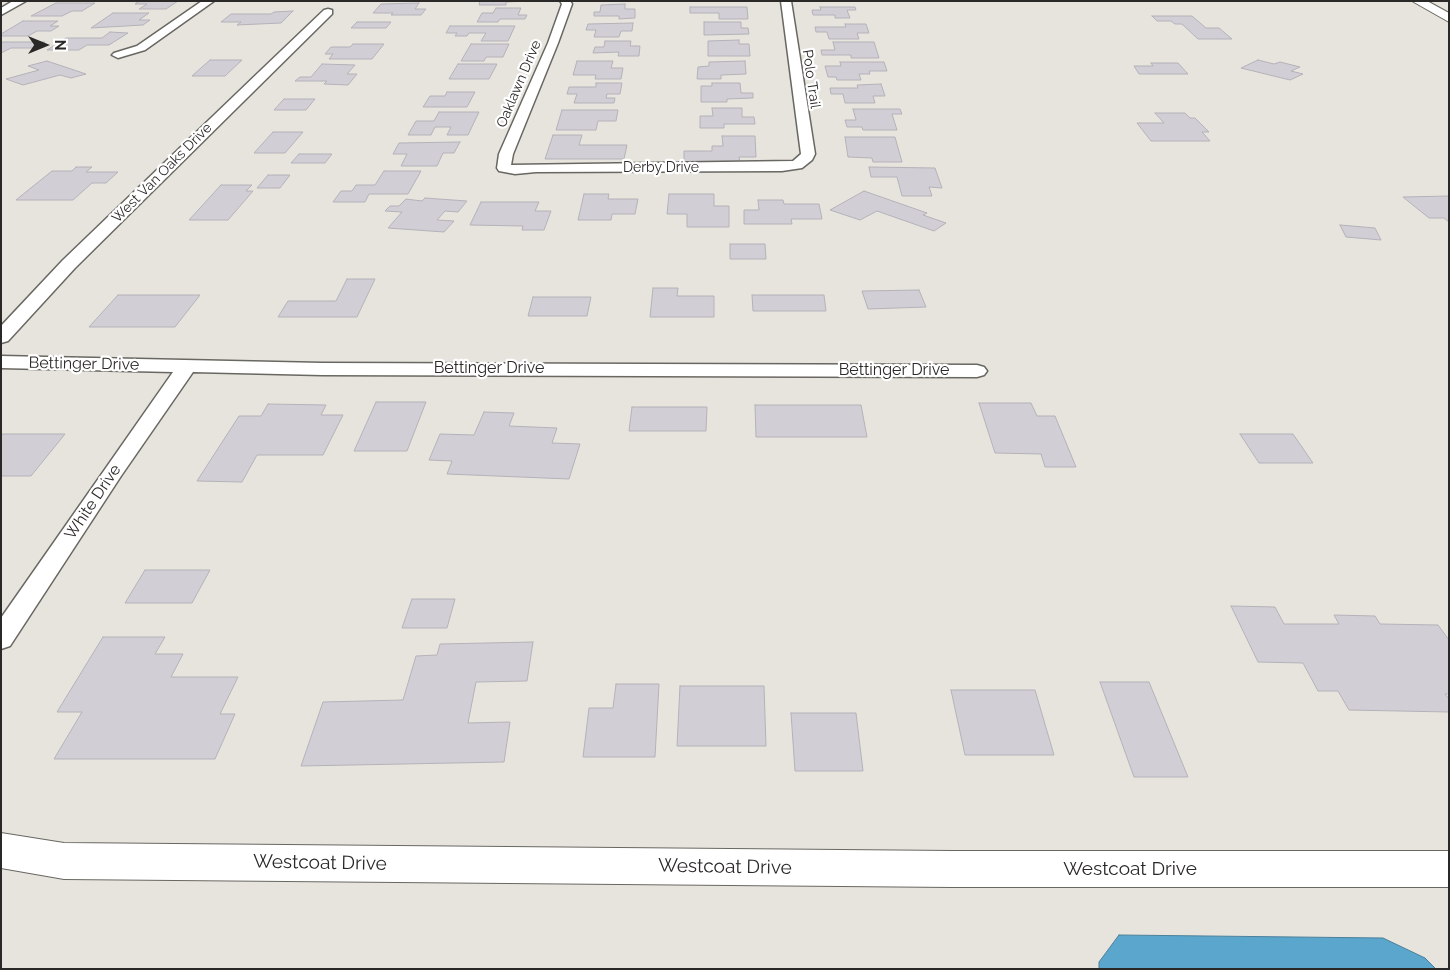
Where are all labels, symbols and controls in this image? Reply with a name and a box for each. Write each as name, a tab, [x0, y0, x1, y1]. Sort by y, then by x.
north arrow	[20, 20, 70, 70]
street label: Oaklawn Drive	[493, 38, 545, 130]
text: N	[52, 40, 68, 50]
street label: Polo Trail	[799, 48, 823, 110]
street label: West Van Oaks Drive	[109, 120, 215, 226]
street label: Derby Drive	[623, 160, 699, 176]
street label: Bettinger Drive	[29, 353, 139, 375]
street label: Bettinger Drive	[434, 358, 544, 378]
street label: Bettinger Drive	[839, 360, 949, 380]
street label: White Drive	[61, 461, 125, 543]
street label: Westcoat Drive	[253, 850, 387, 876]
street label: Westcoat Drive	[658, 854, 792, 880]
street label: Westcoat Drive	[1063, 858, 1197, 880]

